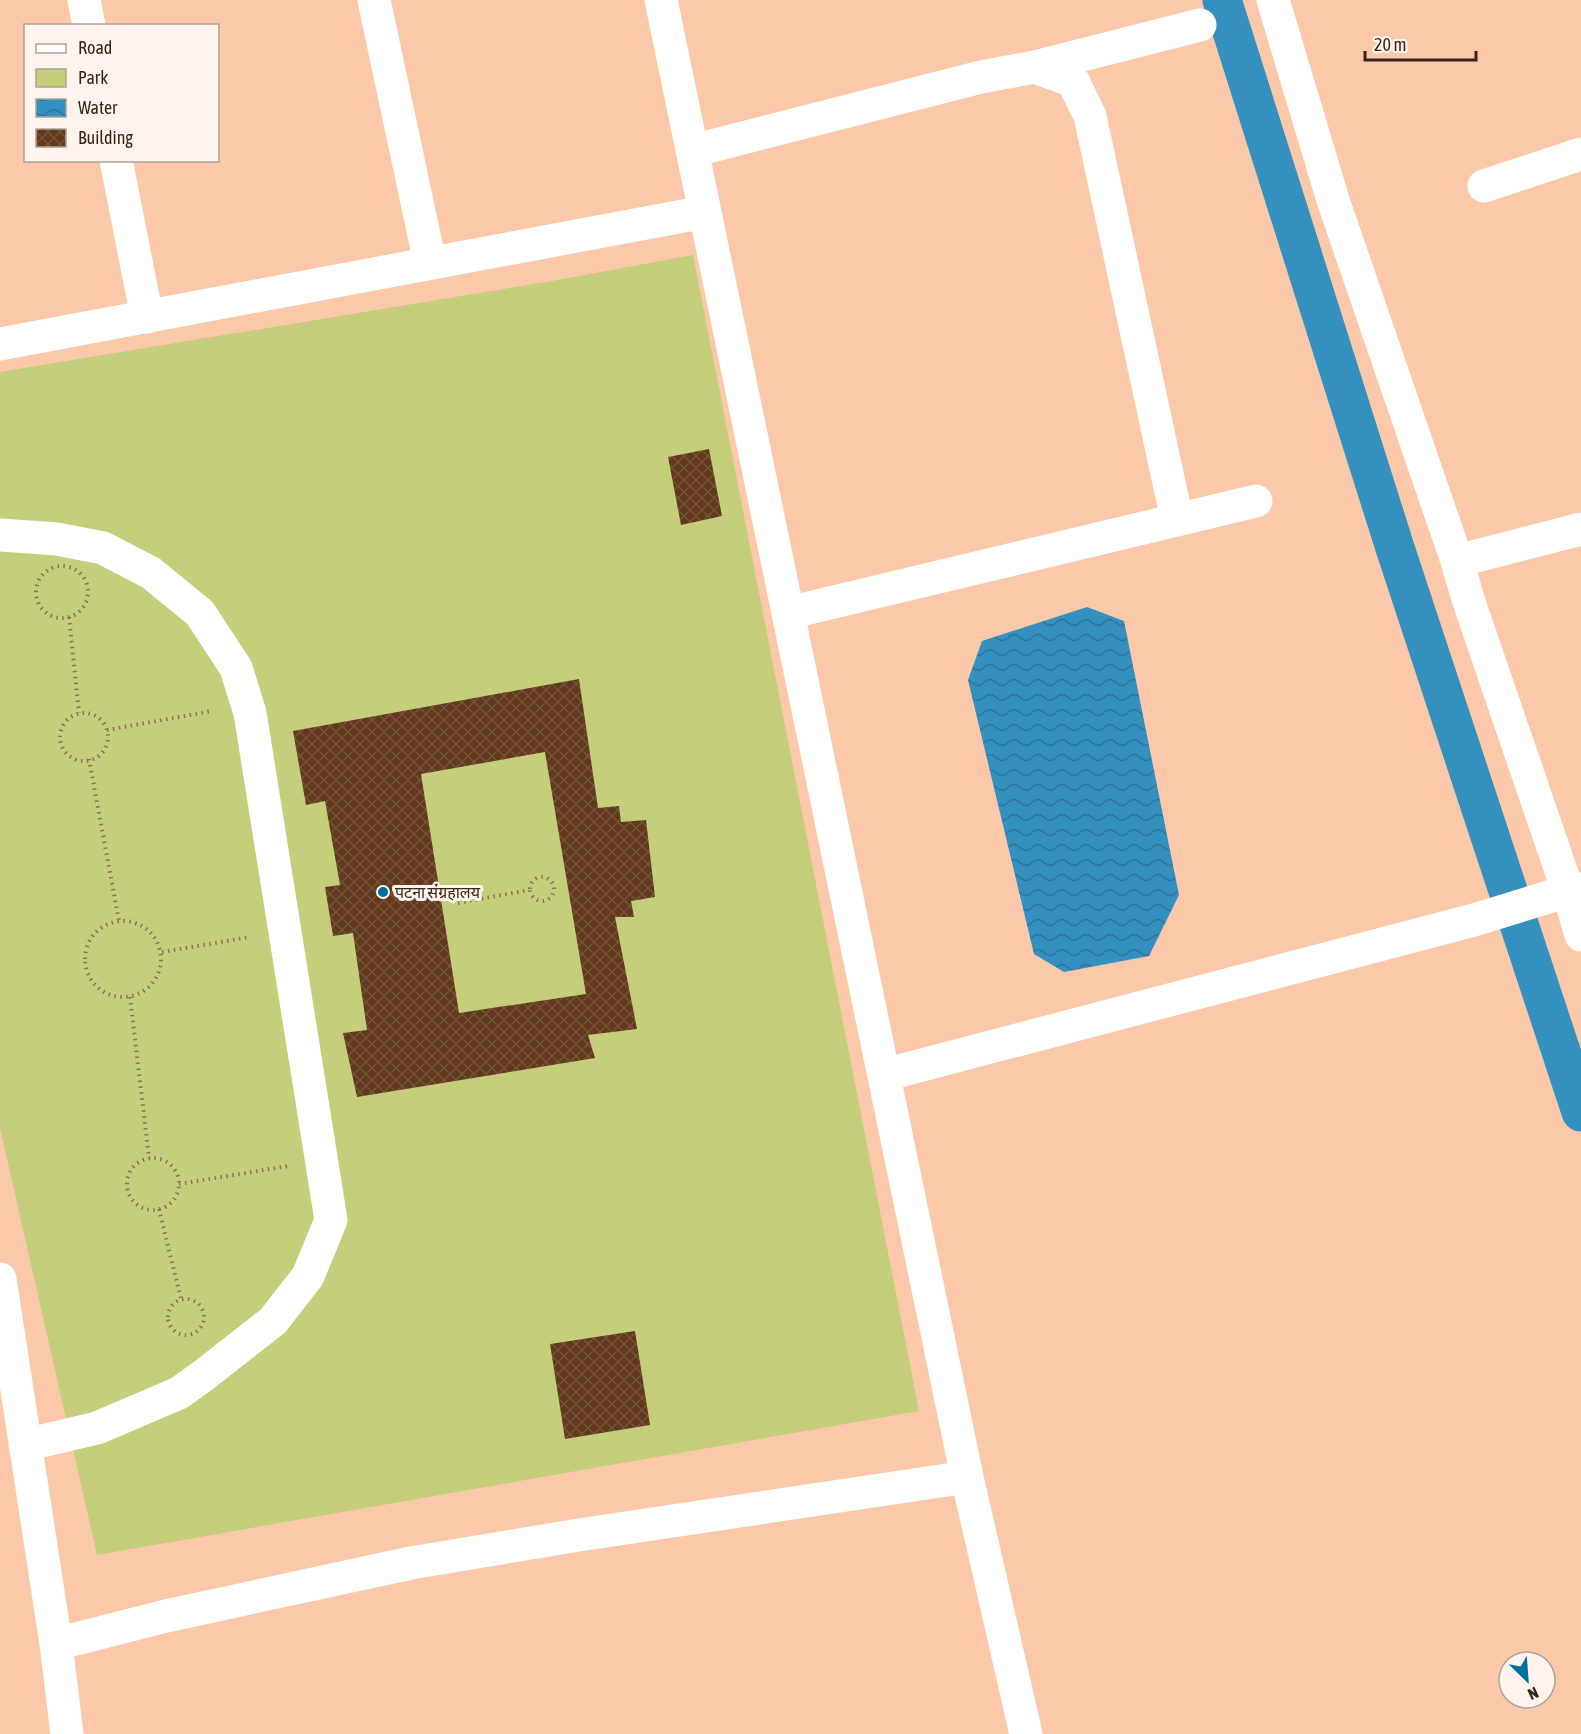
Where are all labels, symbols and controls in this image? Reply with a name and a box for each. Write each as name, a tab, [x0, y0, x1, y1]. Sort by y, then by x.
legend	[24, 24, 219, 162]
scale bar	[1365, 24, 1476, 62]
text: 20 m	[1374, 34, 1406, 55]
text: Road	[78, 37, 112, 58]
text: Park	[78, 67, 108, 88]
text: Water	[78, 97, 118, 118]
text: Building	[78, 127, 133, 148]
place label: पटना संग्रहालय	[395, 883, 481, 901]
marker: पटना संग्रहालय	[376, 885, 390, 899]
north arrow	[1497, 1650, 1557, 1710]
text: N	[1525, 1683, 1541, 1704]

